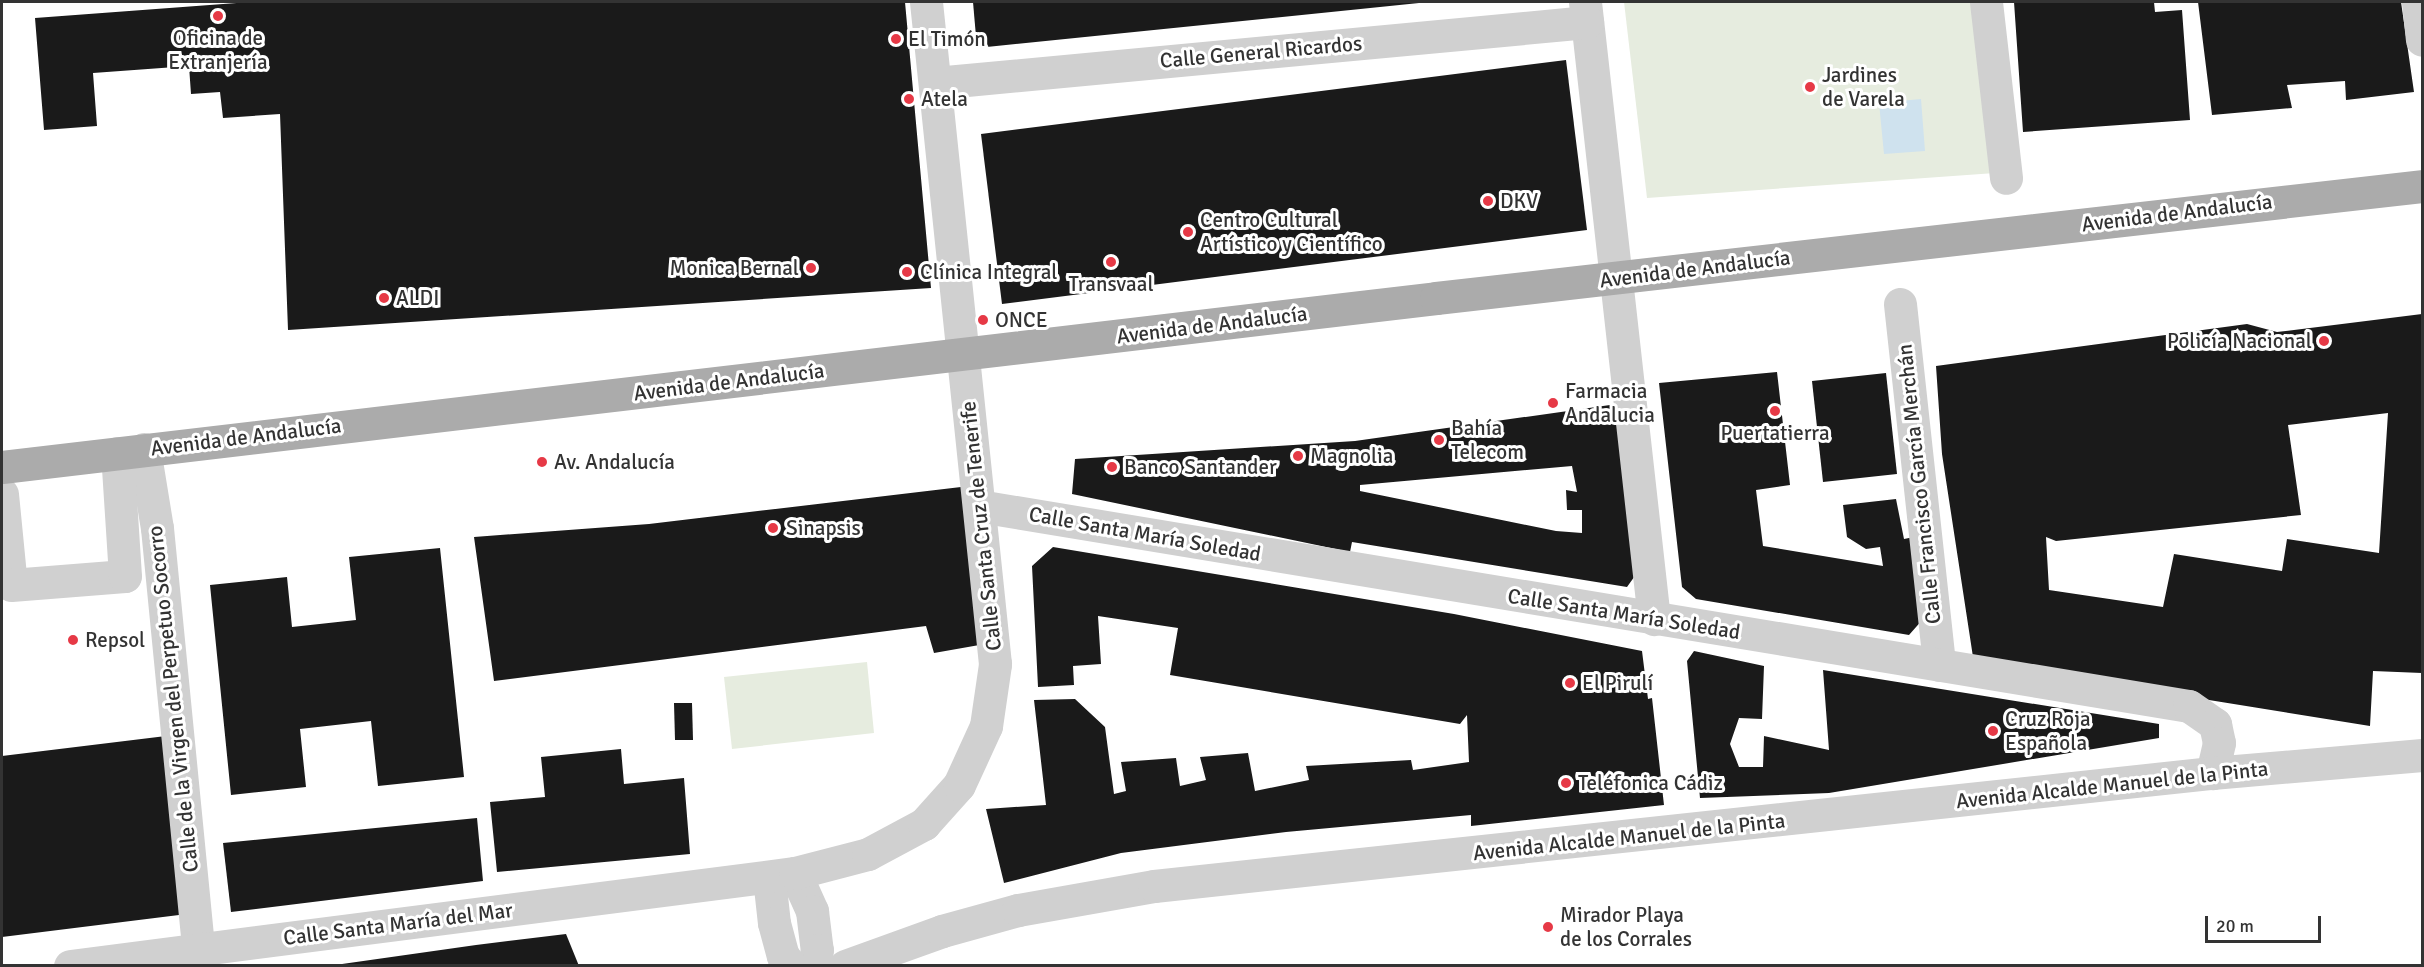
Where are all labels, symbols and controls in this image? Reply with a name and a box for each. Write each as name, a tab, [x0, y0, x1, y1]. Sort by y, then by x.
marker: Oficina de Extranjería	[211, 9, 225, 23]
place label: Oficina de Extranjería	[168, 25, 268, 75]
place label: El Timón	[908, 26, 986, 52]
street label: Calle General Ricardos	[1159, 31, 1363, 73]
marker: El Timón	[889, 32, 903, 46]
place label: Jardines de Varela	[1822, 62, 1905, 112]
marker: Jardines de Varela	[1803, 80, 1817, 94]
place label: Atela	[921, 86, 968, 112]
marker: Atela	[902, 92, 916, 106]
place label: DKV	[1500, 188, 1538, 214]
street label: Avenida de Andalucía	[2080, 189, 2274, 237]
marker: DKV	[1481, 194, 1495, 208]
place label: Centro Cultural Artístico y Científico	[1200, 207, 1383, 257]
marker: Centro Cultural Artístico y Científico	[1181, 225, 1195, 239]
street label: Avenida de Andalucía	[1598, 245, 1792, 293]
place label: Monica Bernal	[670, 255, 799, 281]
marker: Transvaal	[1104, 255, 1118, 269]
place label: Clínica Integral	[920, 259, 1058, 285]
marker: Monica Bernal	[804, 261, 818, 275]
marker: Clínica Integral	[898, 263, 916, 281]
place label: Transvaal	[1068, 271, 1154, 297]
place label: ALDI	[396, 285, 439, 311]
marker: ALDI	[377, 291, 391, 305]
street label: Avenida de Andalucía	[1115, 301, 1309, 349]
place label: ONCE	[995, 307, 1048, 333]
marker: ONCE	[976, 313, 990, 327]
place label: Policía Nacional	[2167, 328, 2312, 354]
marker: Policía Nacional	[2317, 334, 2331, 348]
street label: Calle Francisco García Merchán	[1892, 343, 1946, 625]
street label: Avenida de Andalucía	[632, 358, 826, 406]
place label: Farmacia Andalucia	[1565, 378, 1655, 428]
marker: Farmacia Andalucia	[1546, 396, 1560, 410]
street label: Calle Santa Cruz de Tenerife	[955, 400, 1007, 652]
marker: Puertatierra	[1768, 404, 1782, 418]
street label: Avenida de Andalucía	[149, 413, 343, 461]
place label: Bahía Telecom	[1451, 415, 1524, 465]
place label: Puertatierra	[1720, 420, 1830, 446]
marker: Bahía Telecom	[1432, 433, 1446, 447]
place label: Magnolia	[1310, 443, 1393, 469]
place label: Av. Andalucía	[554, 449, 675, 475]
marker: Magnolia	[1291, 449, 1305, 463]
place label: Banco Santander	[1124, 454, 1277, 480]
marker: Av. Andalucía	[535, 455, 549, 469]
marker: Banco Santander	[1105, 460, 1119, 474]
street label: Calle Santa María Soledad	[1027, 501, 1263, 567]
place label: Sinapsis	[786, 515, 861, 541]
marker: Sinapsis	[764, 519, 782, 537]
street label: Calle de la Virgen del Perpetuo Socorro	[142, 525, 204, 873]
street label: Calle Santa María Soledad	[1506, 583, 1742, 645]
place label: Repsol	[85, 627, 145, 653]
marker: Repsol	[66, 633, 80, 647]
place label: El Pirulí	[1582, 670, 1653, 696]
marker: El Pirulí	[1563, 676, 1577, 690]
place label: Cruz Roja Española	[2005, 706, 2091, 756]
marker: Cruz Roja Española	[1986, 724, 2000, 738]
street label: Avenida Alcalde Manuel de la Pinta	[1955, 756, 2269, 814]
place label: Teléfonica Cádiz	[1578, 770, 1723, 796]
marker: Teléfonica Cádiz	[1559, 776, 1573, 790]
street label: Avenida Alcalde Manuel de la Pinta	[1472, 808, 1786, 866]
street label: Calle Santa María del Mar	[282, 897, 514, 951]
place label: Mirador Playa de los Corrales	[1560, 902, 1692, 952]
scale bar	[2208, 904, 2324, 942]
text: 20 m	[2216, 915, 2254, 937]
marker: Mirador Playa de los Corrales	[1541, 920, 1555, 934]

